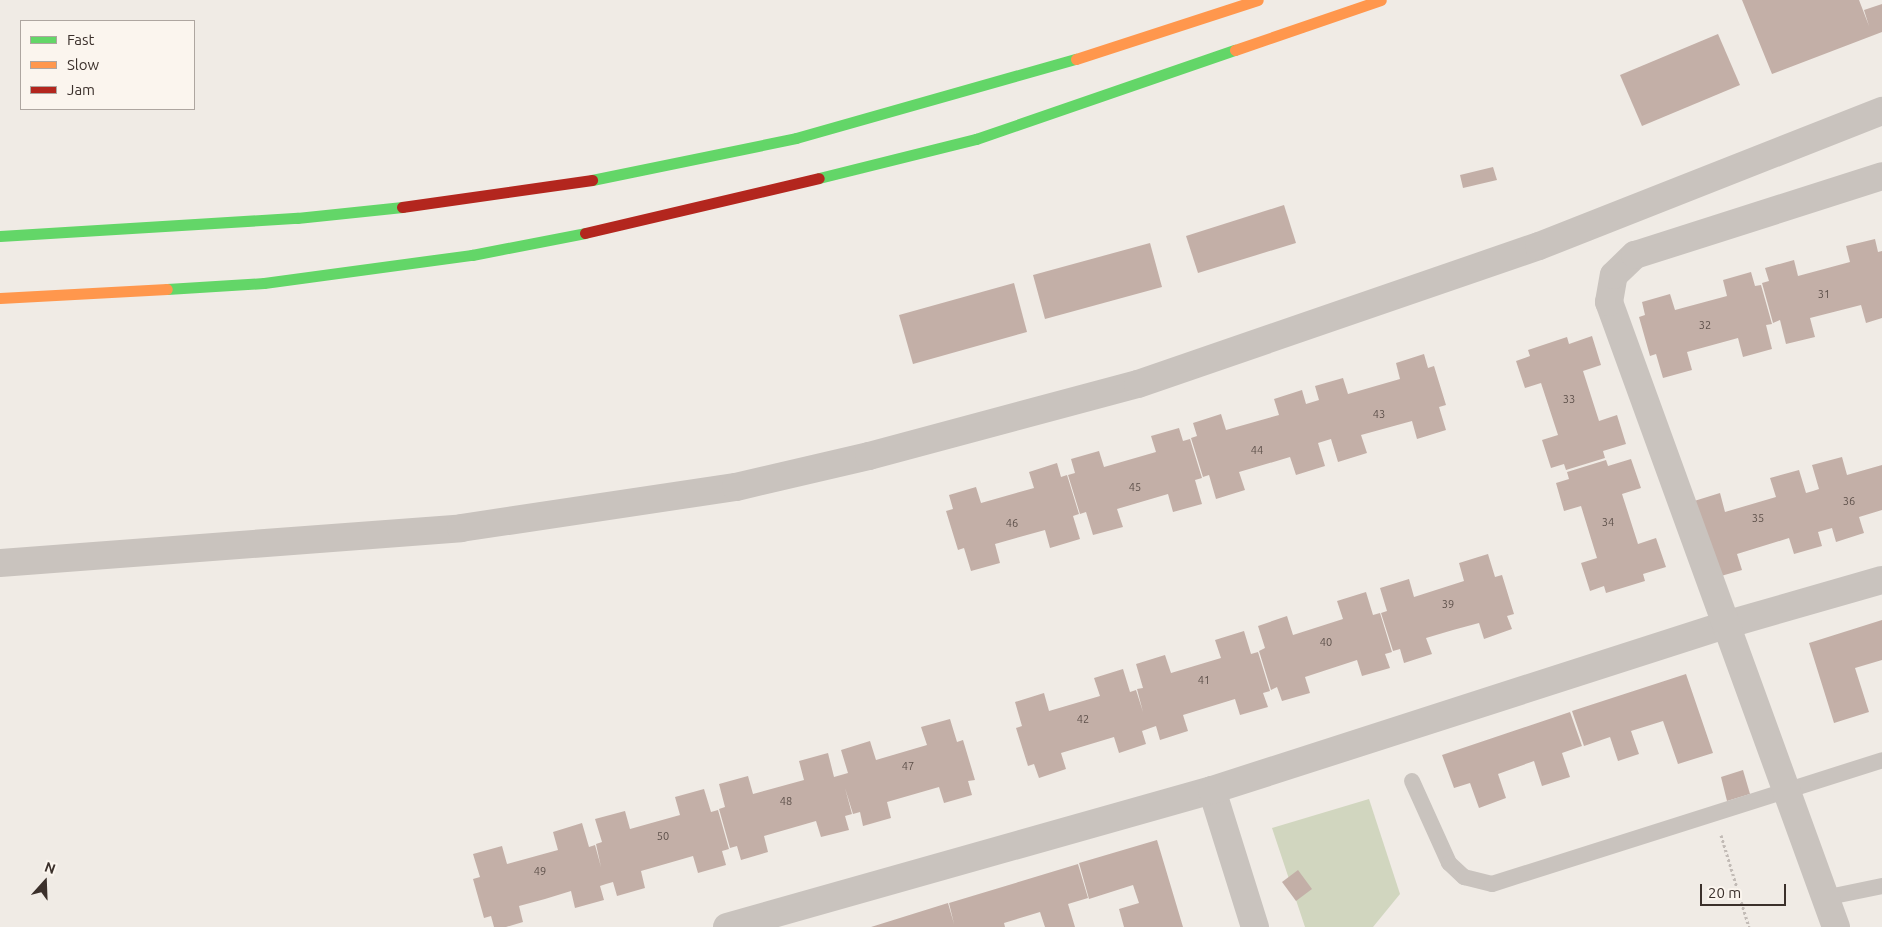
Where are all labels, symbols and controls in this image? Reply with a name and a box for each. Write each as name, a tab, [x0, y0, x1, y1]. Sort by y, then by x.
legend	[20, 20, 195, 110]
text: Fast	[67, 31, 94, 48]
text: Slow	[67, 56, 99, 73]
text: Jam	[67, 81, 95, 98]
house number: 31	[1818, 287, 1830, 301]
house number: 32	[1699, 318, 1711, 332]
house number: 33	[1563, 392, 1575, 406]
house number: 43	[1373, 407, 1385, 421]
house number: 44	[1251, 443, 1263, 457]
house number: 45	[1129, 480, 1141, 494]
house number: 36	[1843, 494, 1855, 508]
house number: 35	[1752, 511, 1764, 525]
house number: 34	[1602, 515, 1614, 529]
house number: 46	[1006, 516, 1018, 530]
house number: 39	[1442, 597, 1454, 611]
house number: 40	[1320, 635, 1332, 649]
house number: 41	[1198, 673, 1210, 687]
house number: 42	[1077, 712, 1089, 726]
house number: 47	[902, 759, 914, 773]
house number: 48	[780, 794, 792, 808]
house number: 50	[657, 829, 669, 843]
north arrow	[20, 857, 70, 907]
text: N	[42, 859, 58, 877]
house number: 49	[534, 864, 546, 878]
scale bar	[1702, 874, 1788, 906]
text: 20 m	[1708, 884, 1741, 901]

